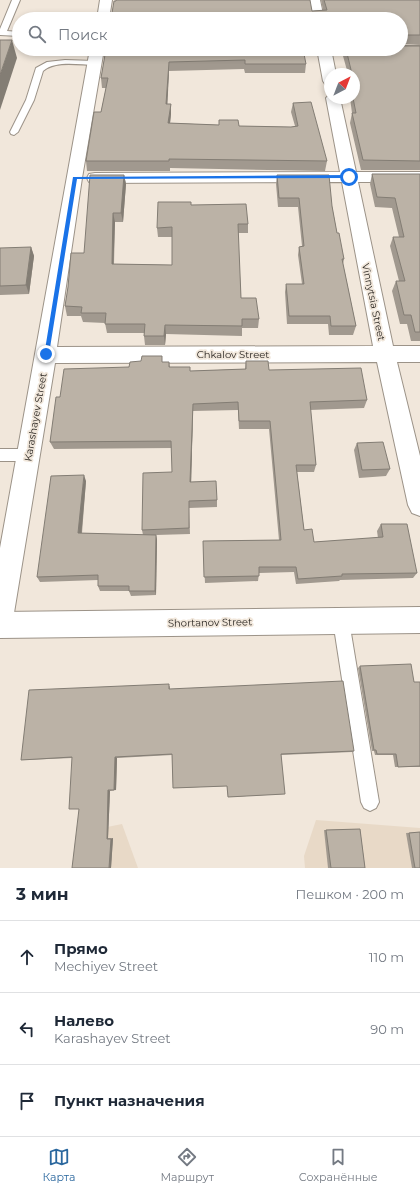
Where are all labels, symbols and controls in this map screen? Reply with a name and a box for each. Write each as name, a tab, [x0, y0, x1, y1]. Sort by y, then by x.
search box	[12, 12, 408, 56]
icon: search	[26, 23, 48, 45]
text: Поиск	[58, 25, 107, 44]
north arrow	[324, 68, 360, 104]
route start	[340, 168, 358, 186]
street label: Vinnytsia Street	[359, 262, 388, 342]
route end	[37, 345, 55, 363]
street label: Chkalov Street	[197, 348, 269, 361]
street label: Karashaуev Street	[21, 372, 50, 462]
street label: Shortanov Street	[168, 615, 252, 630]
text: 3 мин	[16, 884, 69, 904]
text: Пешком · 200 m	[295, 886, 404, 902]
text: Прямо	[54, 939, 108, 958]
icon: ahead	[16, 946, 38, 968]
text: 110 m	[369, 949, 404, 965]
text: Mechiyev Street	[54, 958, 158, 974]
text: Налево	[54, 1011, 114, 1030]
icon: left	[16, 1018, 38, 1040]
text: 90 m	[370, 1021, 404, 1037]
text: Karashaуev Street	[54, 1030, 171, 1046]
icon: arrive	[16, 1090, 38, 1112]
text: Пункт назначения	[54, 1091, 205, 1110]
tab: Карта	[42, 1146, 75, 1184]
tab: Маршрут	[160, 1146, 214, 1184]
tab: Сохранённые	[299, 1146, 378, 1184]

